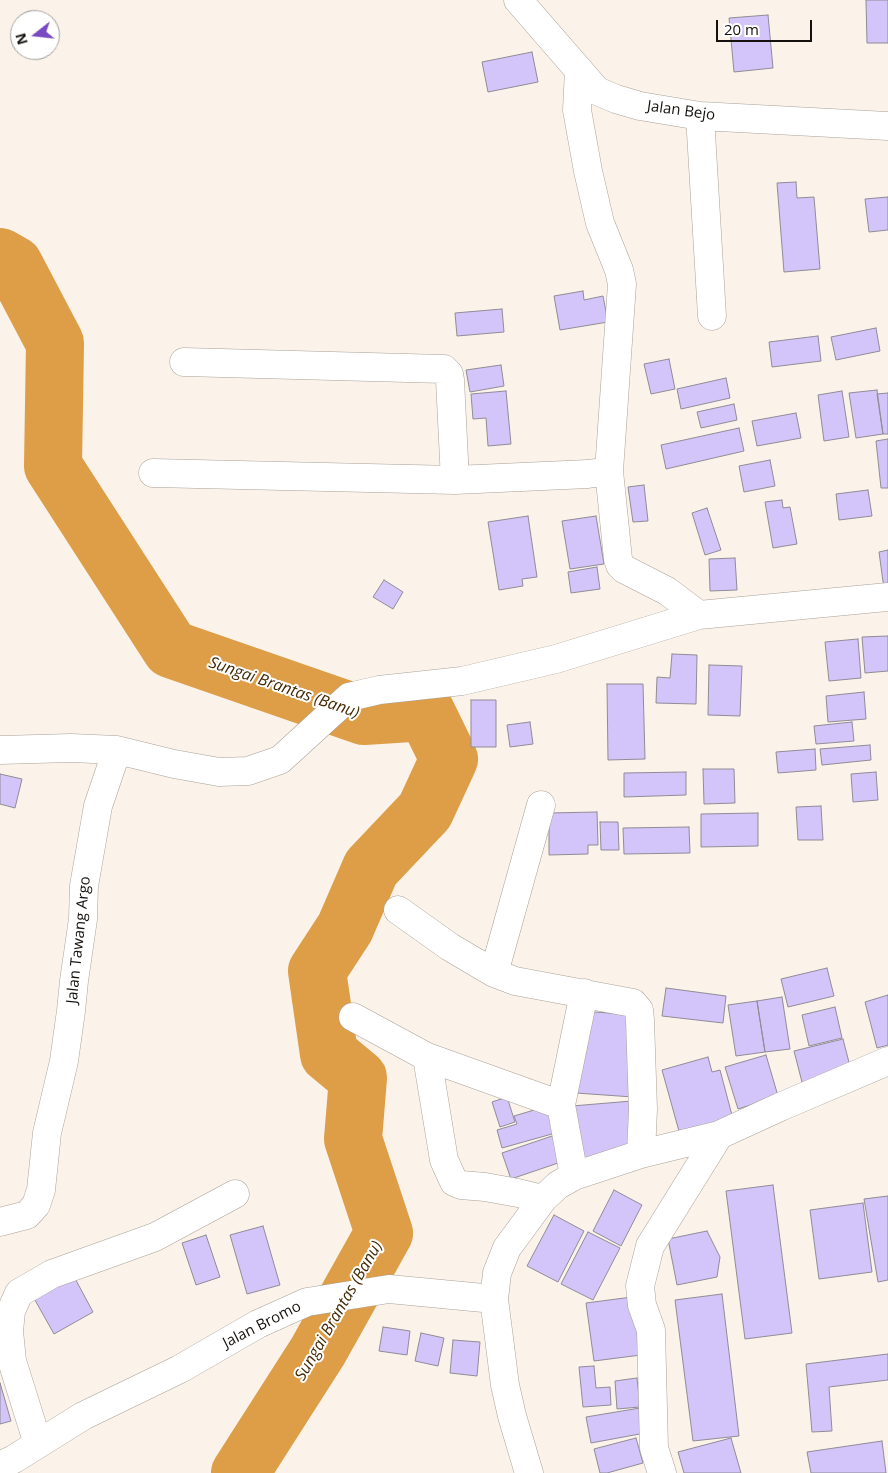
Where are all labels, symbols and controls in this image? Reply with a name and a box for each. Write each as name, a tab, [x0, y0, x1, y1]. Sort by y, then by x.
north arrow	[10, 10, 60, 60]
scale bar	[718, 10, 814, 42]
text: 20 m	[724, 19, 759, 39]
text: N	[10, 31, 32, 47]
street label: Jalan Bejo	[646, 97, 716, 125]
water label: Sungai Brantas (Banu)	[206, 653, 362, 723]
street label: Jalan Tawang Argo	[63, 875, 95, 1005]
water label: Sungai Brantas (Banu)	[291, 1238, 387, 1384]
street label: Jalan Bromo	[220, 1298, 304, 1352]

